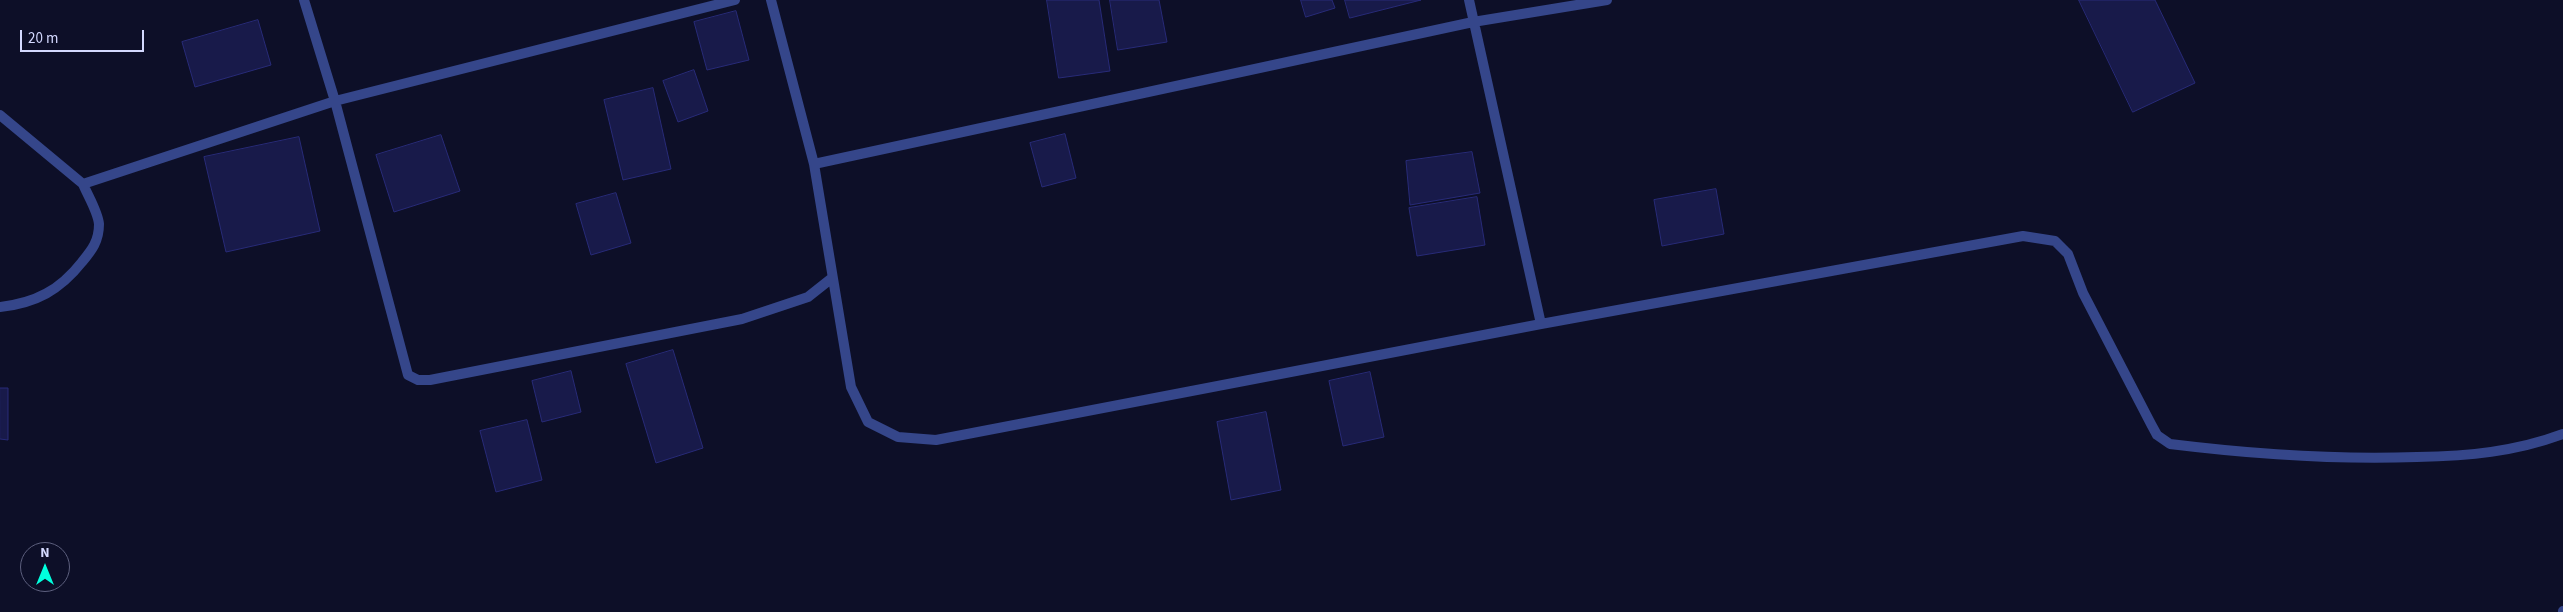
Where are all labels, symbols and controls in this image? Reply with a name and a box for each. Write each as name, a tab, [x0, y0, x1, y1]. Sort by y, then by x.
scale bar	[22, 20, 146, 52]
text: 20 m	[28, 28, 58, 49]
north arrow	[20, 542, 70, 592]
text: N	[40, 543, 50, 563]

